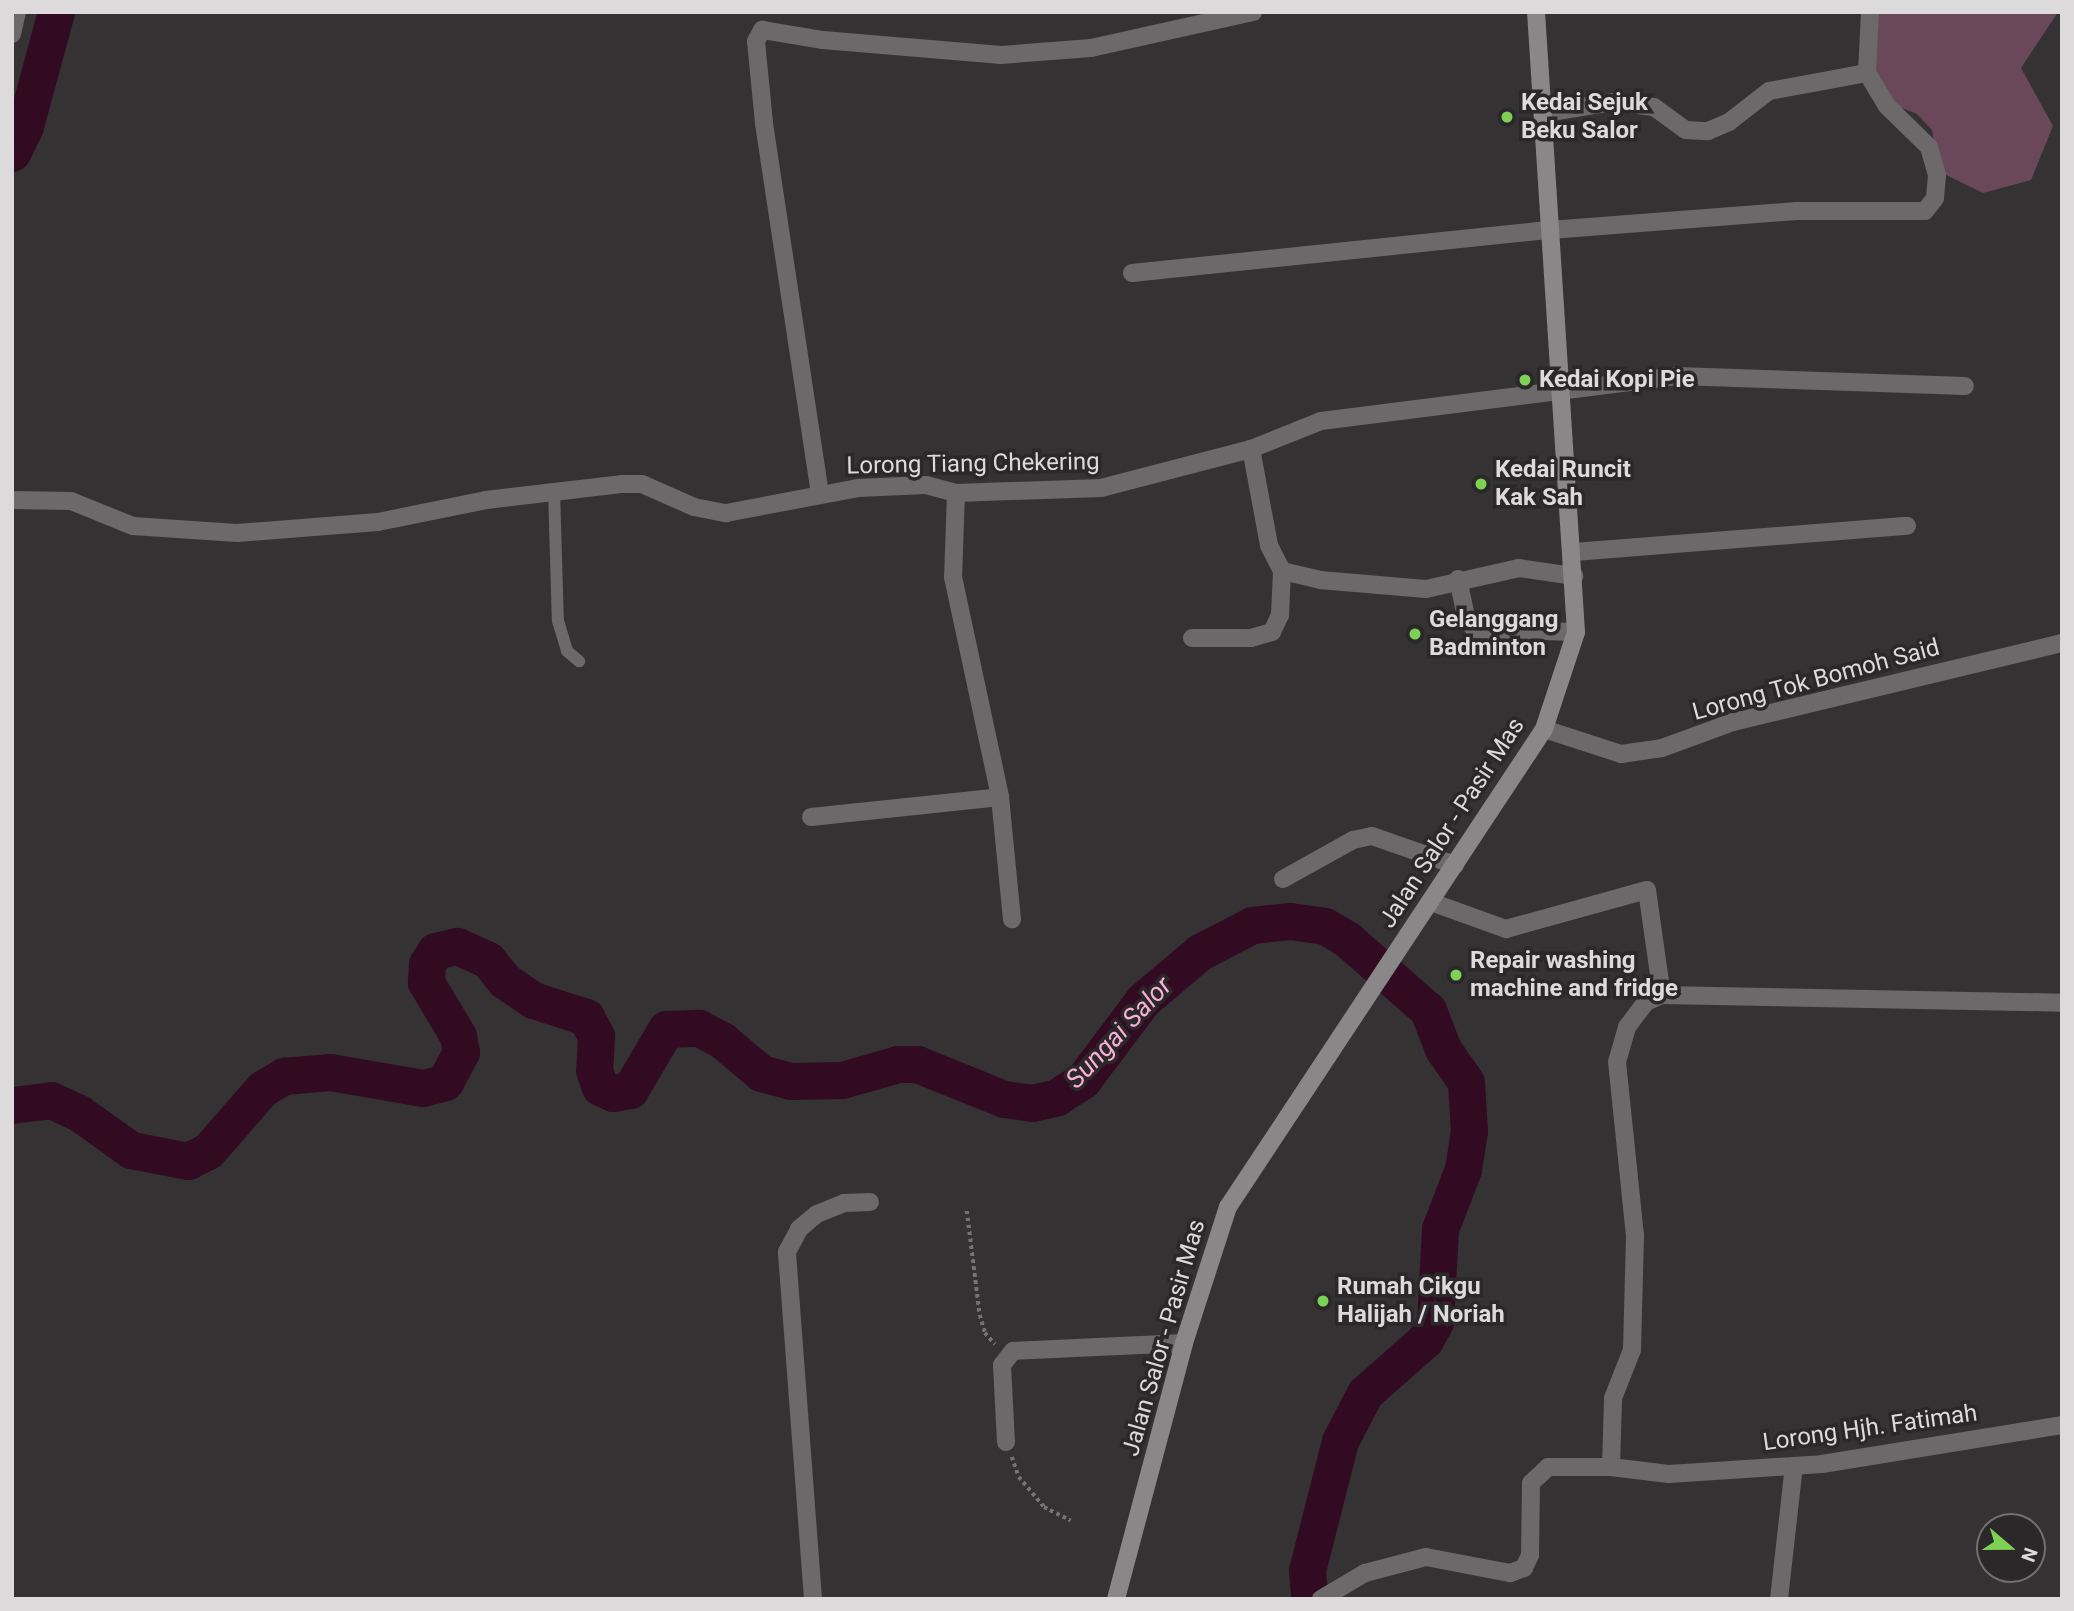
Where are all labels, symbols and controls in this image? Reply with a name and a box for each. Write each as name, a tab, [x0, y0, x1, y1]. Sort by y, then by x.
place label: Kedai Sejuk Beku Salor	[1521, 89, 1648, 145]
marker: Kedai Sejuk Beku Salor	[1499, 109, 1515, 125]
place label: Kedai Kopi Pie	[1539, 366, 1695, 394]
marker: Kedai Kopi Pie	[1517, 372, 1533, 388]
street label: Lorong Tiang Chekering	[846, 447, 1100, 481]
place label: Kedai Runcit Kak Sah	[1495, 456, 1631, 512]
marker: Kedai Runcit Kak Sah	[1473, 476, 1489, 492]
place label: Gelanggang Badminton	[1429, 606, 1558, 662]
marker: Gelanggang Badminton	[1407, 626, 1423, 642]
street label: Lorong Tok Bomoh Said	[1689, 633, 1943, 727]
street label: Jalan Salor - Pasir Mas	[1373, 713, 1531, 933]
place label: Repair washing machine and fridge	[1470, 947, 1678, 1003]
marker: Repair washing machine and fridge	[1448, 967, 1464, 983]
water label: Sungai Salor	[1060, 971, 1178, 1095]
street label: Jalan Salor - Pasir Mas	[1116, 1216, 1212, 1460]
place label: Rumah Cikgu Halijah / Noriah	[1337, 1273, 1505, 1329]
marker: Rumah Cikgu Halijah / Noriah	[1315, 1293, 1331, 1309]
street label: Lorong Hjh. Fatimah	[1761, 1399, 1979, 1457]
north arrow	[1976, 1513, 2046, 1583]
text: N	[2016, 1544, 2042, 1565]

